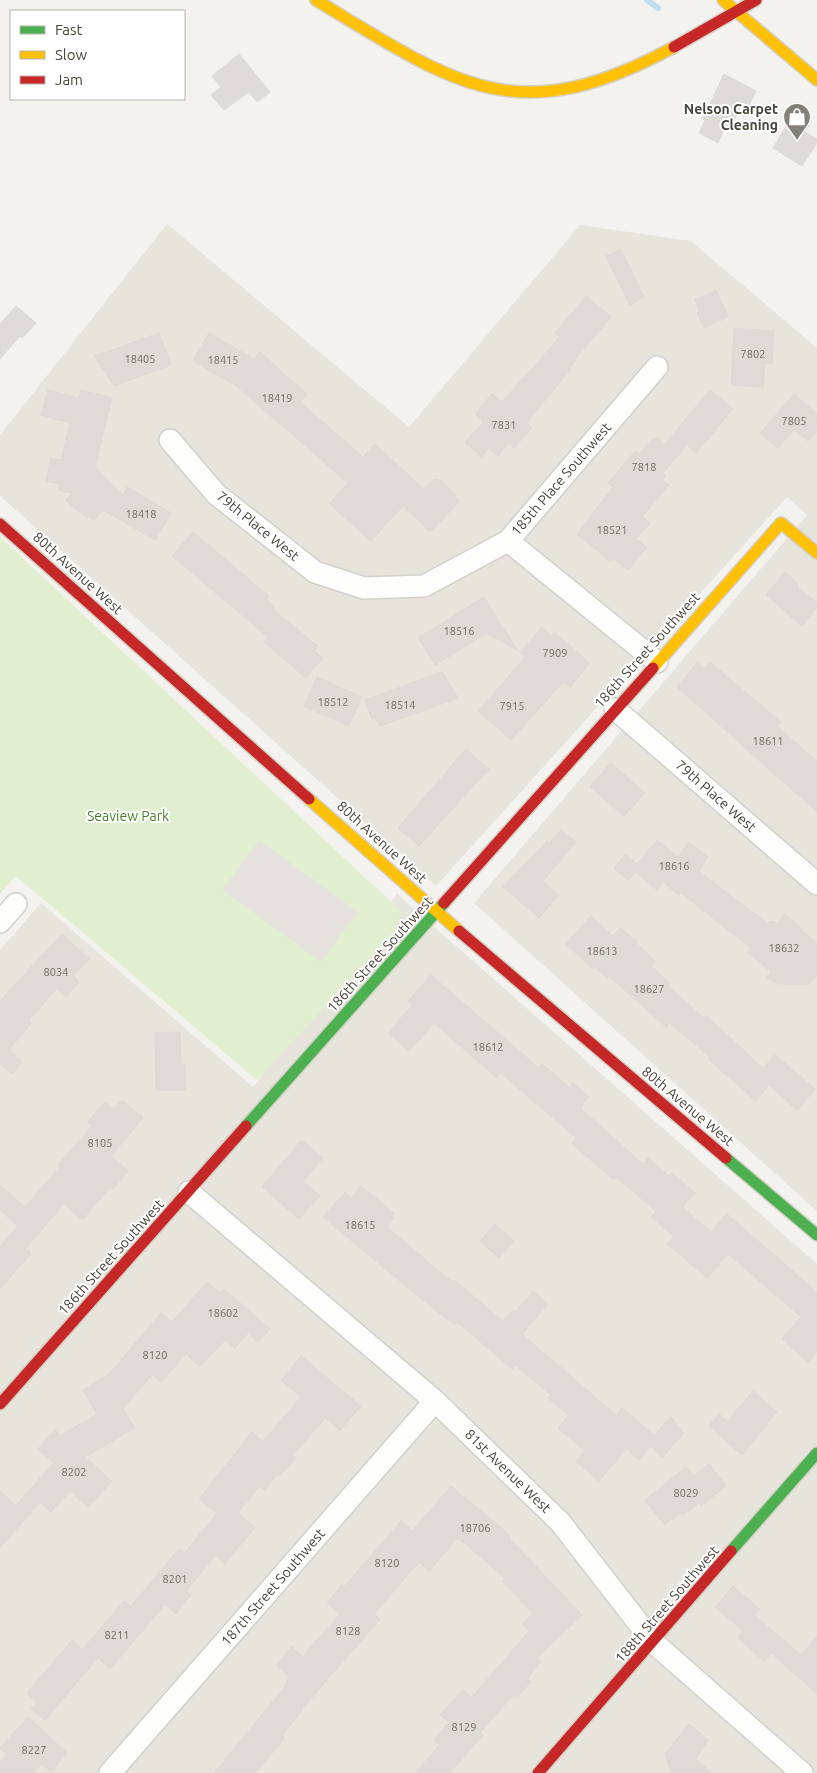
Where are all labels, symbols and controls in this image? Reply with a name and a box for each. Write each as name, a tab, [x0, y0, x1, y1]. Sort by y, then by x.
legend	[10, 10, 185, 100]
text: Fast	[55, 21, 83, 38]
text: Slow	[55, 46, 88, 63]
text: Jam	[55, 71, 83, 88]
place label: Nelson Carpet Cleaning	[684, 101, 778, 133]
shop icon: Nelson Carpet Cleaning	[782, 102, 812, 141]
house number: 7802	[741, 348, 765, 360]
house number: 18405	[124, 353, 156, 365]
house number: 18415	[207, 354, 239, 366]
house number: 18419	[261, 392, 293, 404]
house number: 7805	[782, 415, 806, 427]
house number: 7831	[492, 419, 516, 431]
street label: 185th Place Southwest	[508, 419, 615, 539]
house number: 7818	[632, 461, 656, 473]
street label: 79th Place West	[214, 488, 303, 564]
house number: 18418	[125, 508, 157, 520]
house number: 18521	[596, 524, 628, 536]
street label: 80th Avenue West	[30, 529, 126, 618]
street label: 186th Street Southwest	[591, 589, 703, 711]
house number: 18516	[443, 625, 475, 637]
house number: 7909	[543, 647, 567, 659]
house number: 18512	[317, 696, 349, 708]
house number: 18514	[384, 699, 416, 711]
house number: 7915	[500, 700, 524, 712]
house number: 18611	[752, 735, 784, 747]
street label: 79th Place West	[673, 757, 760, 836]
street label: 80th Avenue West	[334, 798, 430, 887]
park label: Seaview Park	[87, 808, 169, 824]
house number: 18616	[658, 860, 690, 872]
street label: 186th Street Southwest	[324, 893, 436, 1015]
house number: 18632	[768, 942, 800, 954]
house number: 18613	[586, 945, 618, 957]
house number: 8034	[44, 966, 68, 978]
house number: 18627	[633, 983, 665, 995]
house number: 18612	[472, 1041, 504, 1053]
street label: 80th Avenue West	[639, 1063, 738, 1149]
house number: 8105	[88, 1137, 112, 1149]
street label: 186th Street Southwest	[55, 1196, 167, 1318]
house number: 18615	[344, 1219, 376, 1231]
house number: 18602	[207, 1307, 239, 1319]
house number: 8120	[143, 1349, 167, 1361]
street label: 81st Avenue West	[462, 1426, 555, 1516]
house number: 8202	[62, 1466, 86, 1478]
house number: 8029	[674, 1487, 698, 1499]
house number: 18706	[459, 1522, 491, 1534]
street label: 187th Street Southwest	[218, 1525, 329, 1649]
street label: 188th Street Southwest	[612, 1542, 723, 1666]
house number: 8120	[375, 1557, 399, 1569]
house number: 8201	[163, 1573, 187, 1585]
house number: 8128	[336, 1625, 360, 1637]
house number: 8211	[105, 1629, 129, 1641]
house number: 8129	[452, 1721, 476, 1733]
house number: 8227	[22, 1744, 46, 1756]

